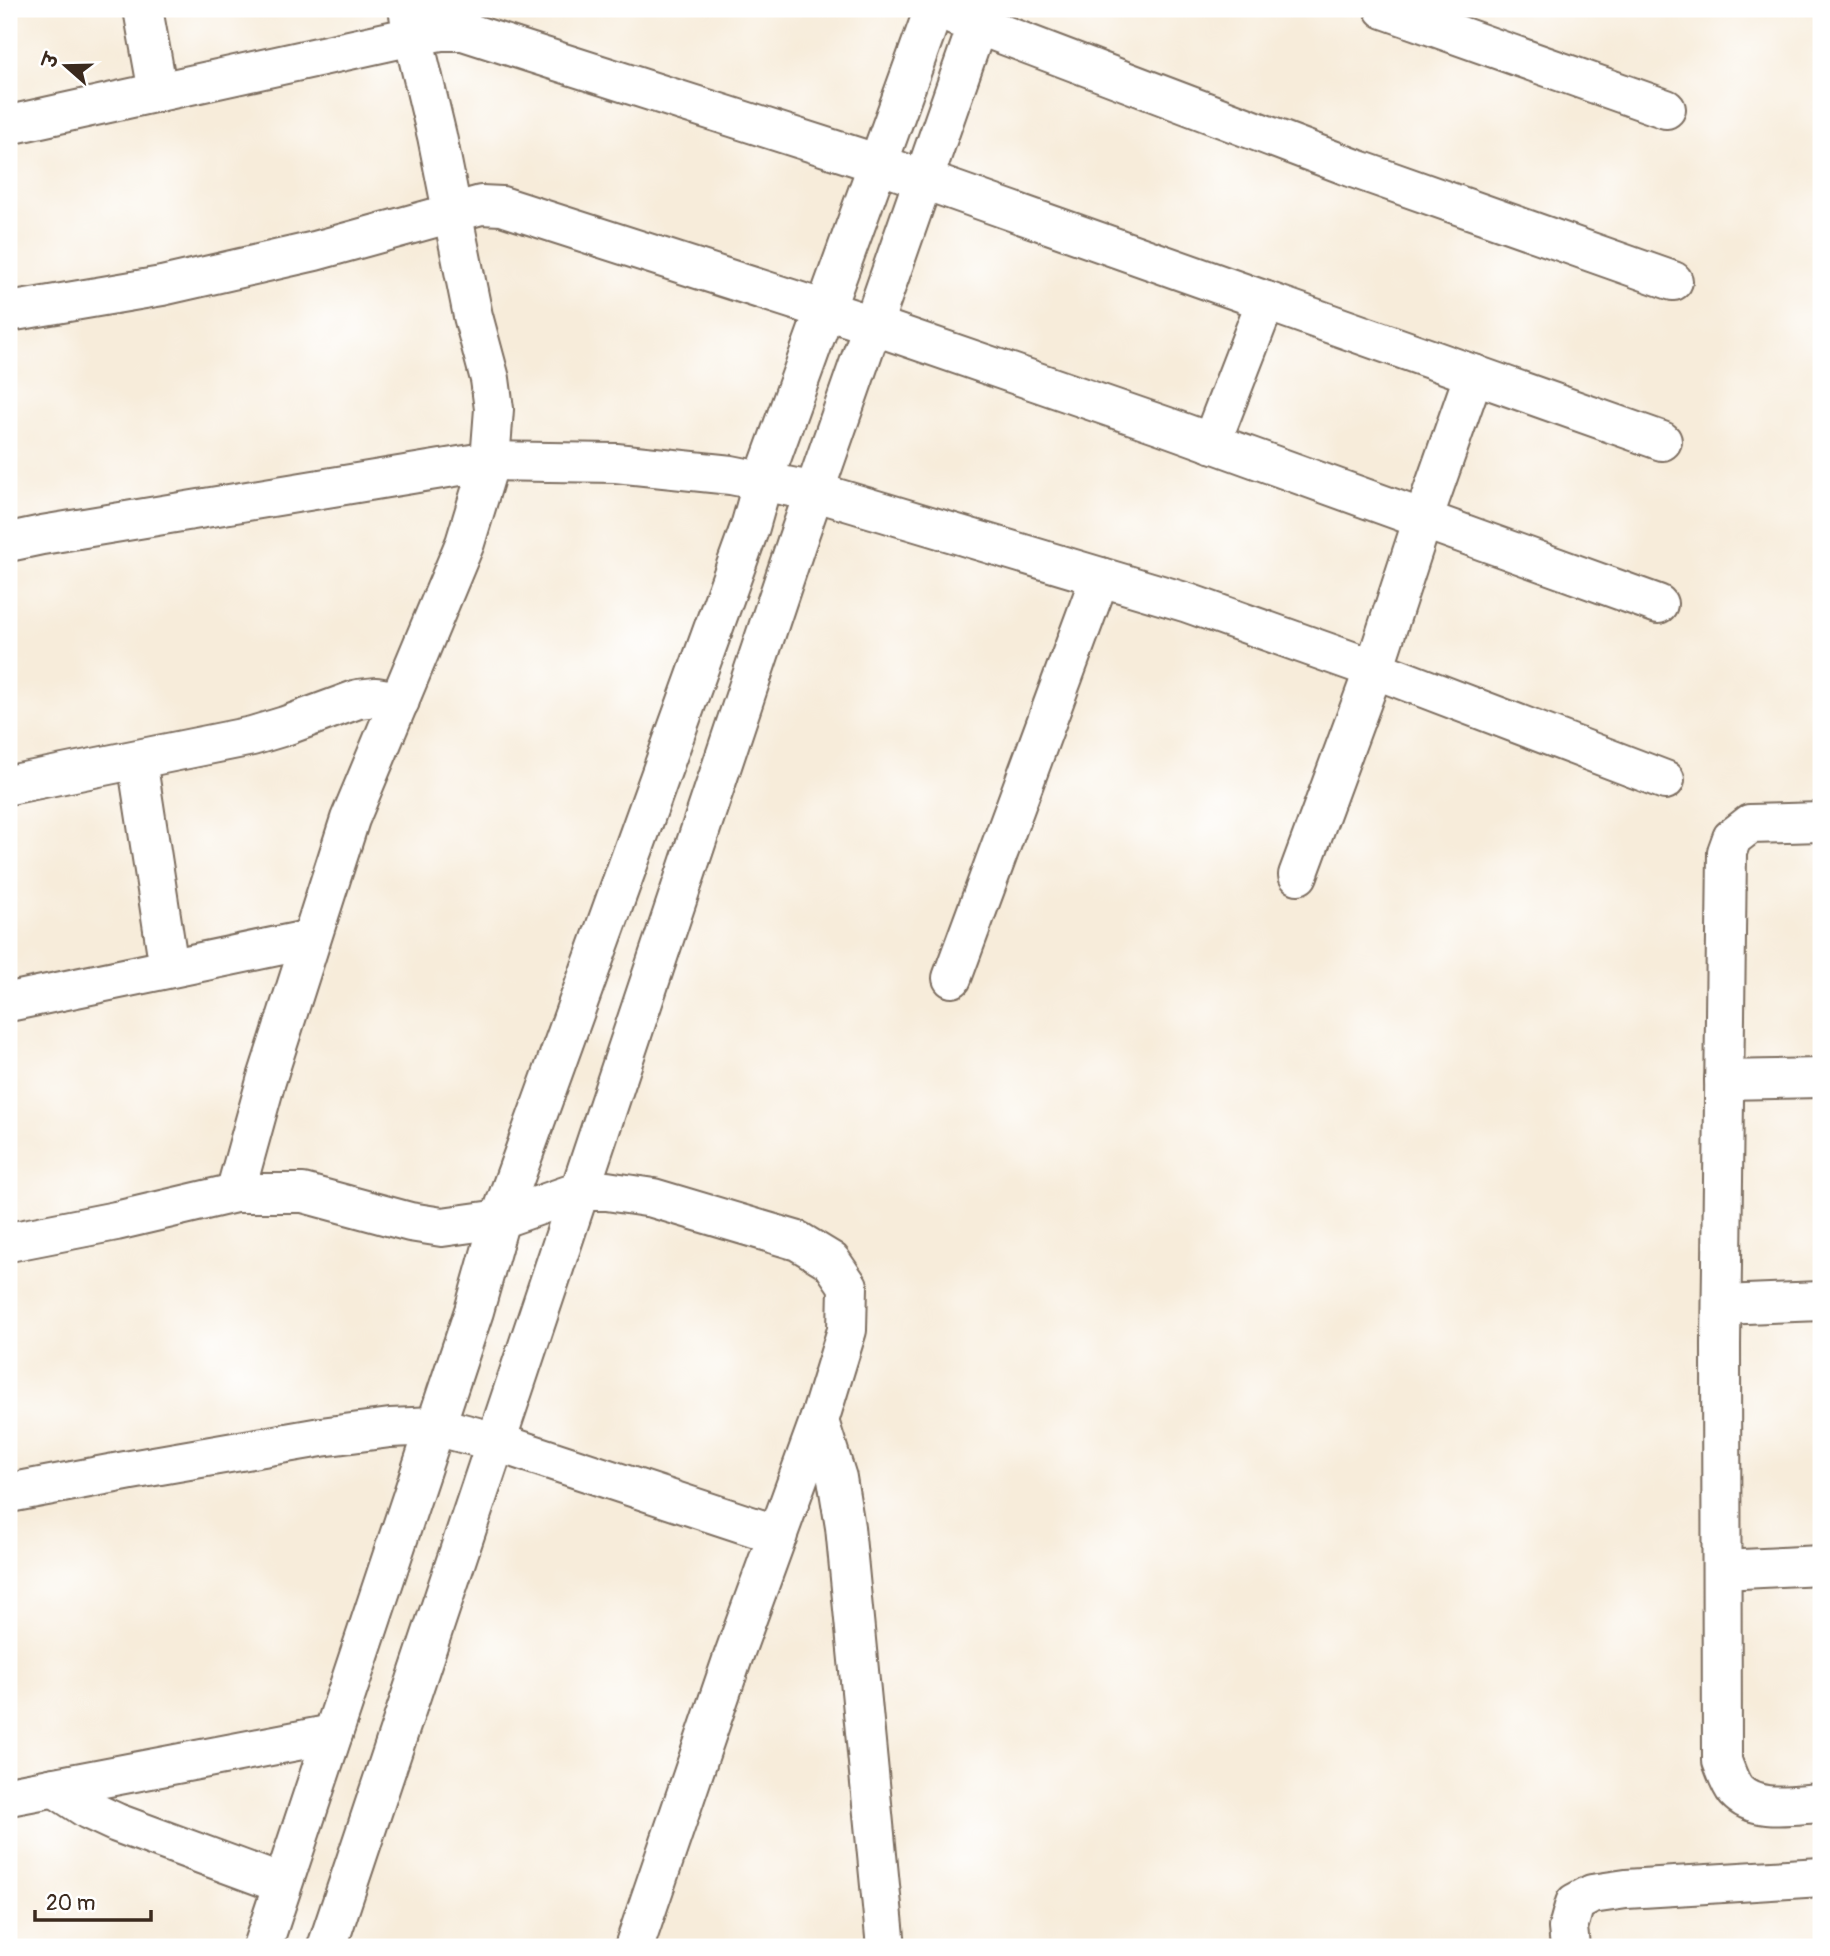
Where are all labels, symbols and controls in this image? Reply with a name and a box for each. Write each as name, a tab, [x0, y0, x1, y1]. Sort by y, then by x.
north arrow	[32, 32, 102, 102]
text: उ	[37, 48, 65, 72]
scale bar	[35, 1879, 150, 1923]
text: 20 m	[46, 1890, 95, 1917]

